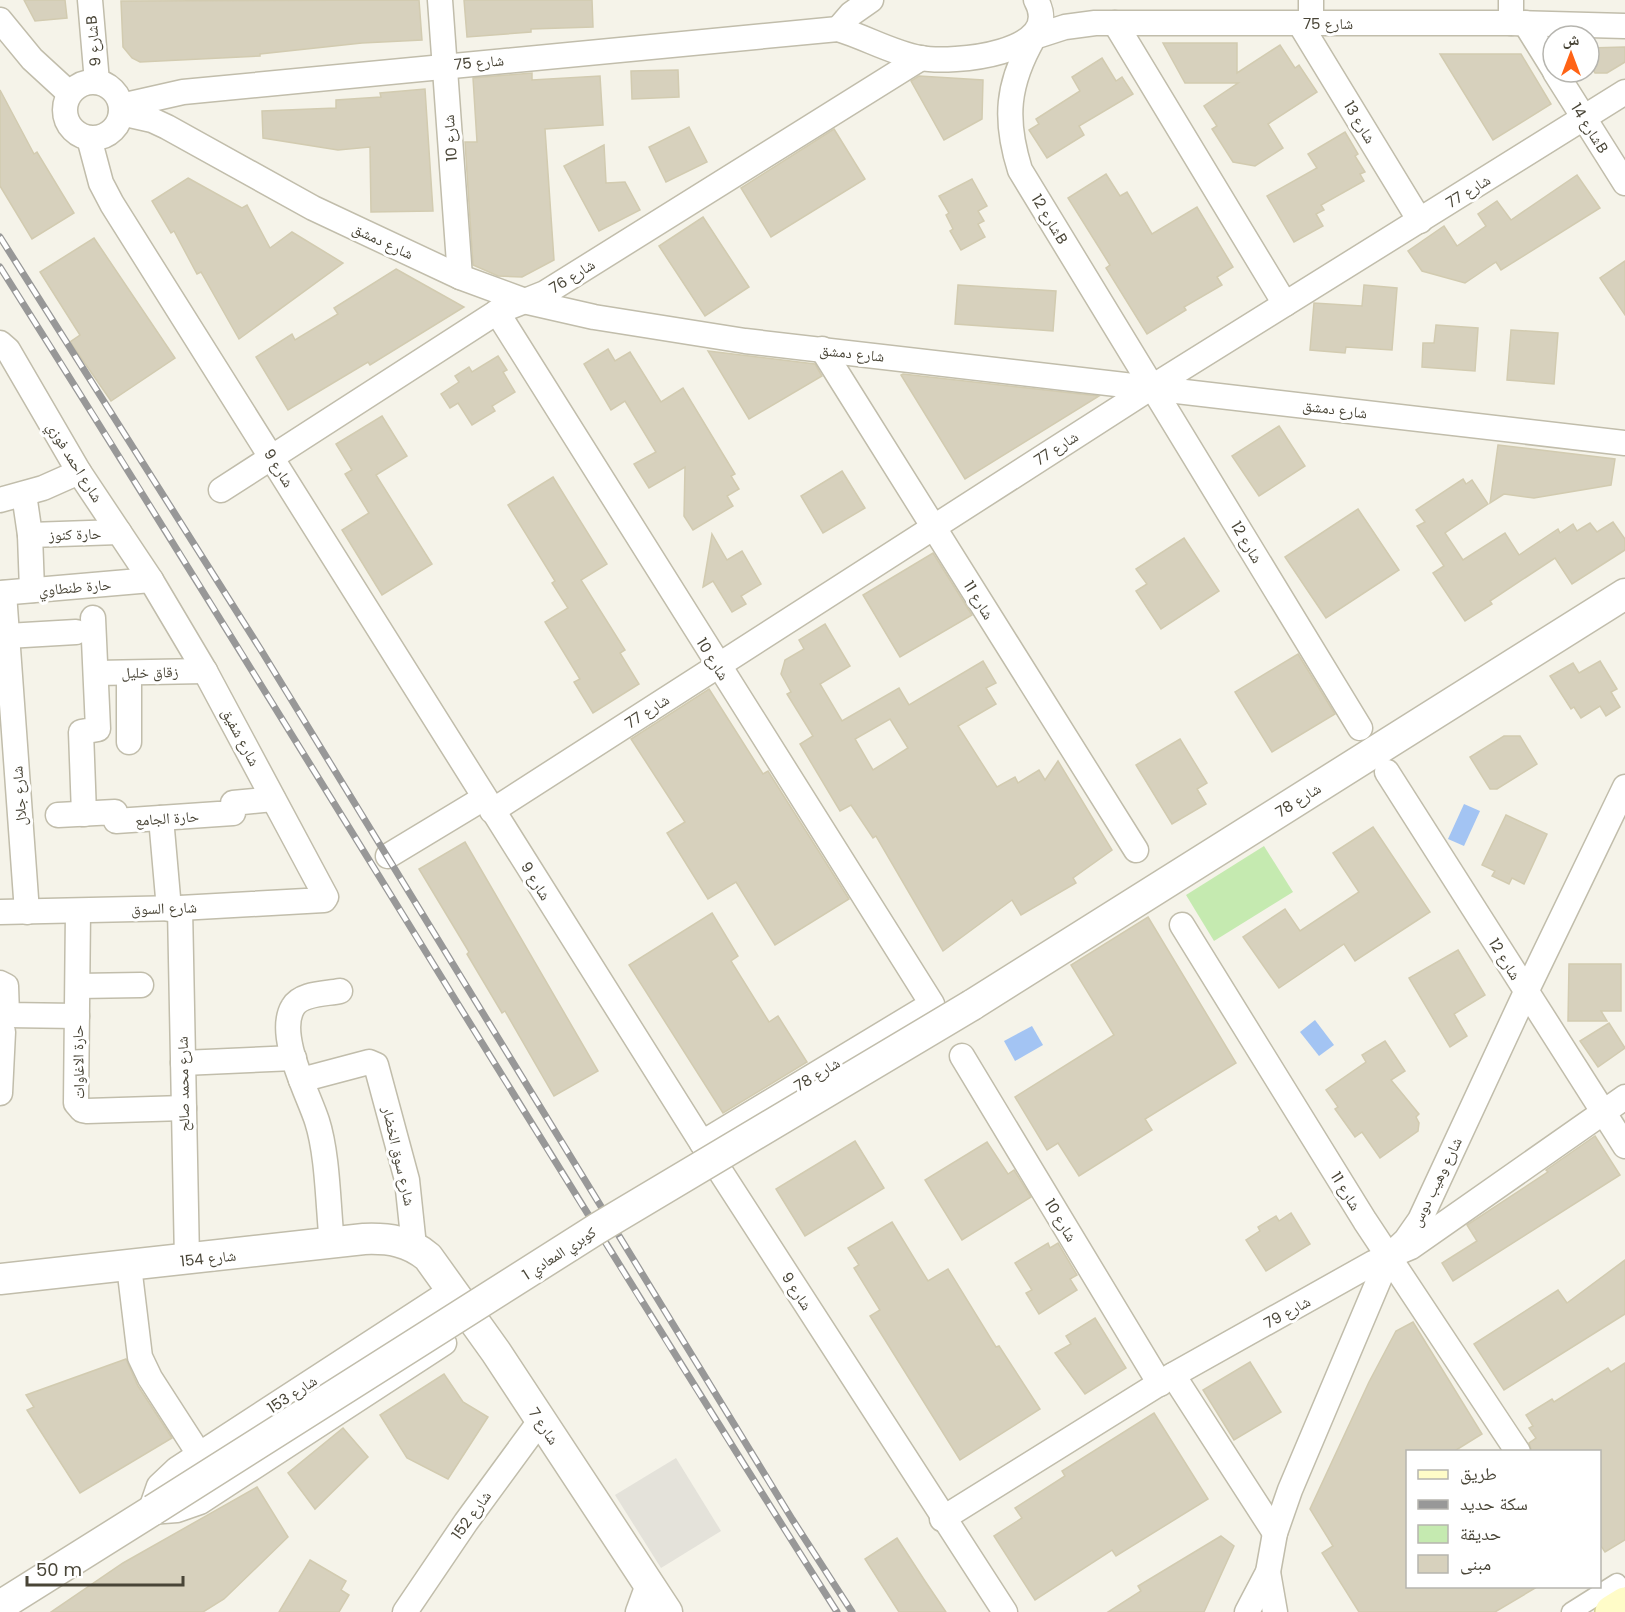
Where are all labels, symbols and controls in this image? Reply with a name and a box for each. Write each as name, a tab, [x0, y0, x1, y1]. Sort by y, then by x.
street label: شارع 75	[1303, 13, 1353, 34]
street label: شارع 9B	[80, 15, 106, 67]
north arrow	[1541, 24, 1601, 84]
text: ش	[1563, 28, 1580, 51]
street label: شارع 75	[453, 49, 505, 75]
street label: شارع 13	[1339, 97, 1381, 147]
street label: شارع 14B	[1566, 99, 1614, 157]
street label: شارع 10	[438, 114, 462, 162]
street label: شارع 77	[1442, 169, 1494, 213]
street label: شارع 12B	[1027, 190, 1073, 248]
street label: شارع دمشق	[349, 218, 417, 264]
street label: شارع 76	[545, 254, 599, 298]
street label: شارع دمشق	[819, 339, 886, 367]
street label: شارع دمشق	[1301, 395, 1369, 423]
street label: شارع احمد فوزي	[40, 418, 108, 507]
street label: شارع 77	[1030, 426, 1082, 470]
street label: شارع 9	[259, 445, 299, 491]
street label: شارع 12	[1226, 517, 1268, 567]
street label: حارة كنوز	[47, 523, 102, 545]
street label: حارة طنطاوي	[38, 573, 113, 602]
street label: شارع 11	[959, 577, 999, 624]
street label: شارع 10	[692, 634, 734, 684]
street label: زقاق خليل	[121, 661, 179, 683]
street label: شارع 77	[621, 689, 673, 733]
street label: شارع شفيق	[217, 704, 265, 770]
street label: شارع جلال	[6, 765, 32, 827]
street label: شارع 78	[1271, 778, 1325, 822]
street label: حارة الجامع	[134, 805, 200, 831]
street label: شارع 9	[516, 858, 556, 904]
street label: شارع السوق	[131, 896, 197, 920]
street label: شارع 12	[1484, 934, 1526, 984]
street label: حارة الاغاوات	[67, 1024, 89, 1099]
street label: شارع محمد صالح	[172, 1036, 194, 1132]
street label: شارع 78	[790, 1052, 844, 1096]
street label: شارع سوق الخضار	[377, 1103, 421, 1208]
street label: شارع وهيب دوس	[1405, 1134, 1467, 1230]
street label: شارع 11	[1326, 1168, 1366, 1215]
street label: شارع 10	[1040, 1195, 1082, 1246]
street label: كوبري المعادي 1	[518, 1221, 601, 1286]
street label: شارع 154	[179, 1245, 237, 1271]
street label: شارع 9	[777, 1268, 817, 1314]
street label: شارع 79	[1260, 1291, 1314, 1333]
street label: شارع 153	[263, 1370, 321, 1418]
street label: شارع 7	[524, 1403, 564, 1449]
legend	[1406, 1450, 1601, 1588]
text: طريق	[1460, 1461, 1497, 1486]
street label: شارع 152	[446, 1486, 496, 1544]
text: سكة حديد	[1460, 1491, 1528, 1516]
text: حديقة	[1460, 1521, 1501, 1546]
scale bar	[27, 1549, 183, 1587]
text: مبنى	[1460, 1551, 1491, 1576]
text: 50 m	[36, 1557, 82, 1582]

